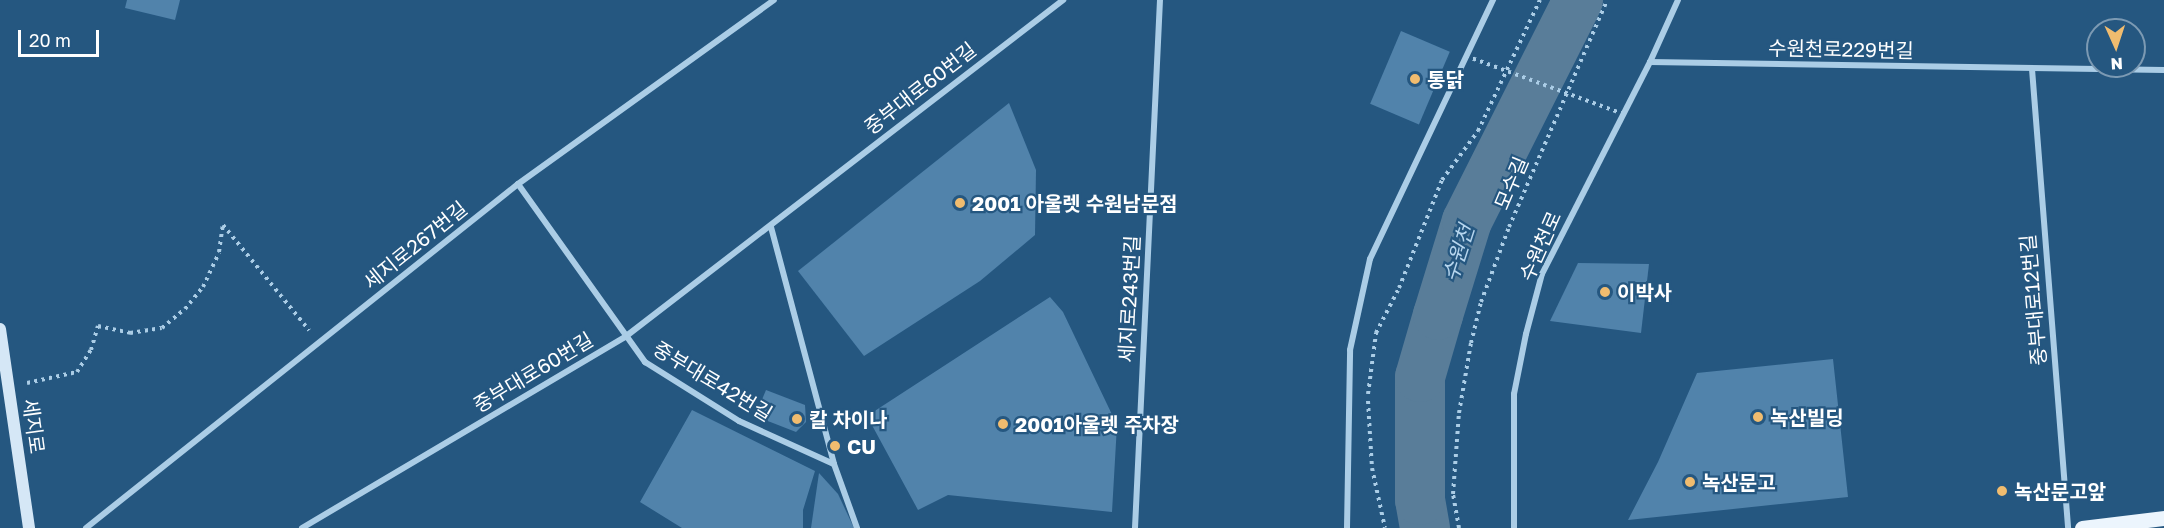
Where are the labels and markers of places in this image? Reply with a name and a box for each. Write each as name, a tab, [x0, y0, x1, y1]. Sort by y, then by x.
place label: 통닭	[1427, 67, 1464, 91]
marker: 통닭	[1408, 72, 1422, 86]
place label: 2001 아울렛 수원남문점	[972, 191, 1178, 215]
marker: 2001 아울렛 수원남문점	[953, 196, 967, 210]
place label: 이박사	[1617, 280, 1672, 304]
marker: 이박사	[1598, 285, 1612, 299]
place label: 녹산빌딩	[1770, 405, 1844, 429]
place label: 칼 차이나	[809, 407, 888, 431]
marker: 녹산빌딩	[1751, 410, 1765, 424]
marker: 칼 차이나	[790, 412, 804, 426]
place label: 2001아울렛 주차장	[1015, 412, 1179, 436]
marker: 2001아울렛 주차장	[996, 417, 1010, 431]
place label: CU	[847, 434, 876, 458]
marker: CU	[828, 439, 842, 453]
place label: 녹산문고	[1702, 470, 1776, 494]
marker: 녹산문고	[1683, 475, 1697, 489]
place label: 녹산문고앞	[2014, 479, 2106, 503]
marker: 녹산문고앞	[1995, 484, 2009, 498]

